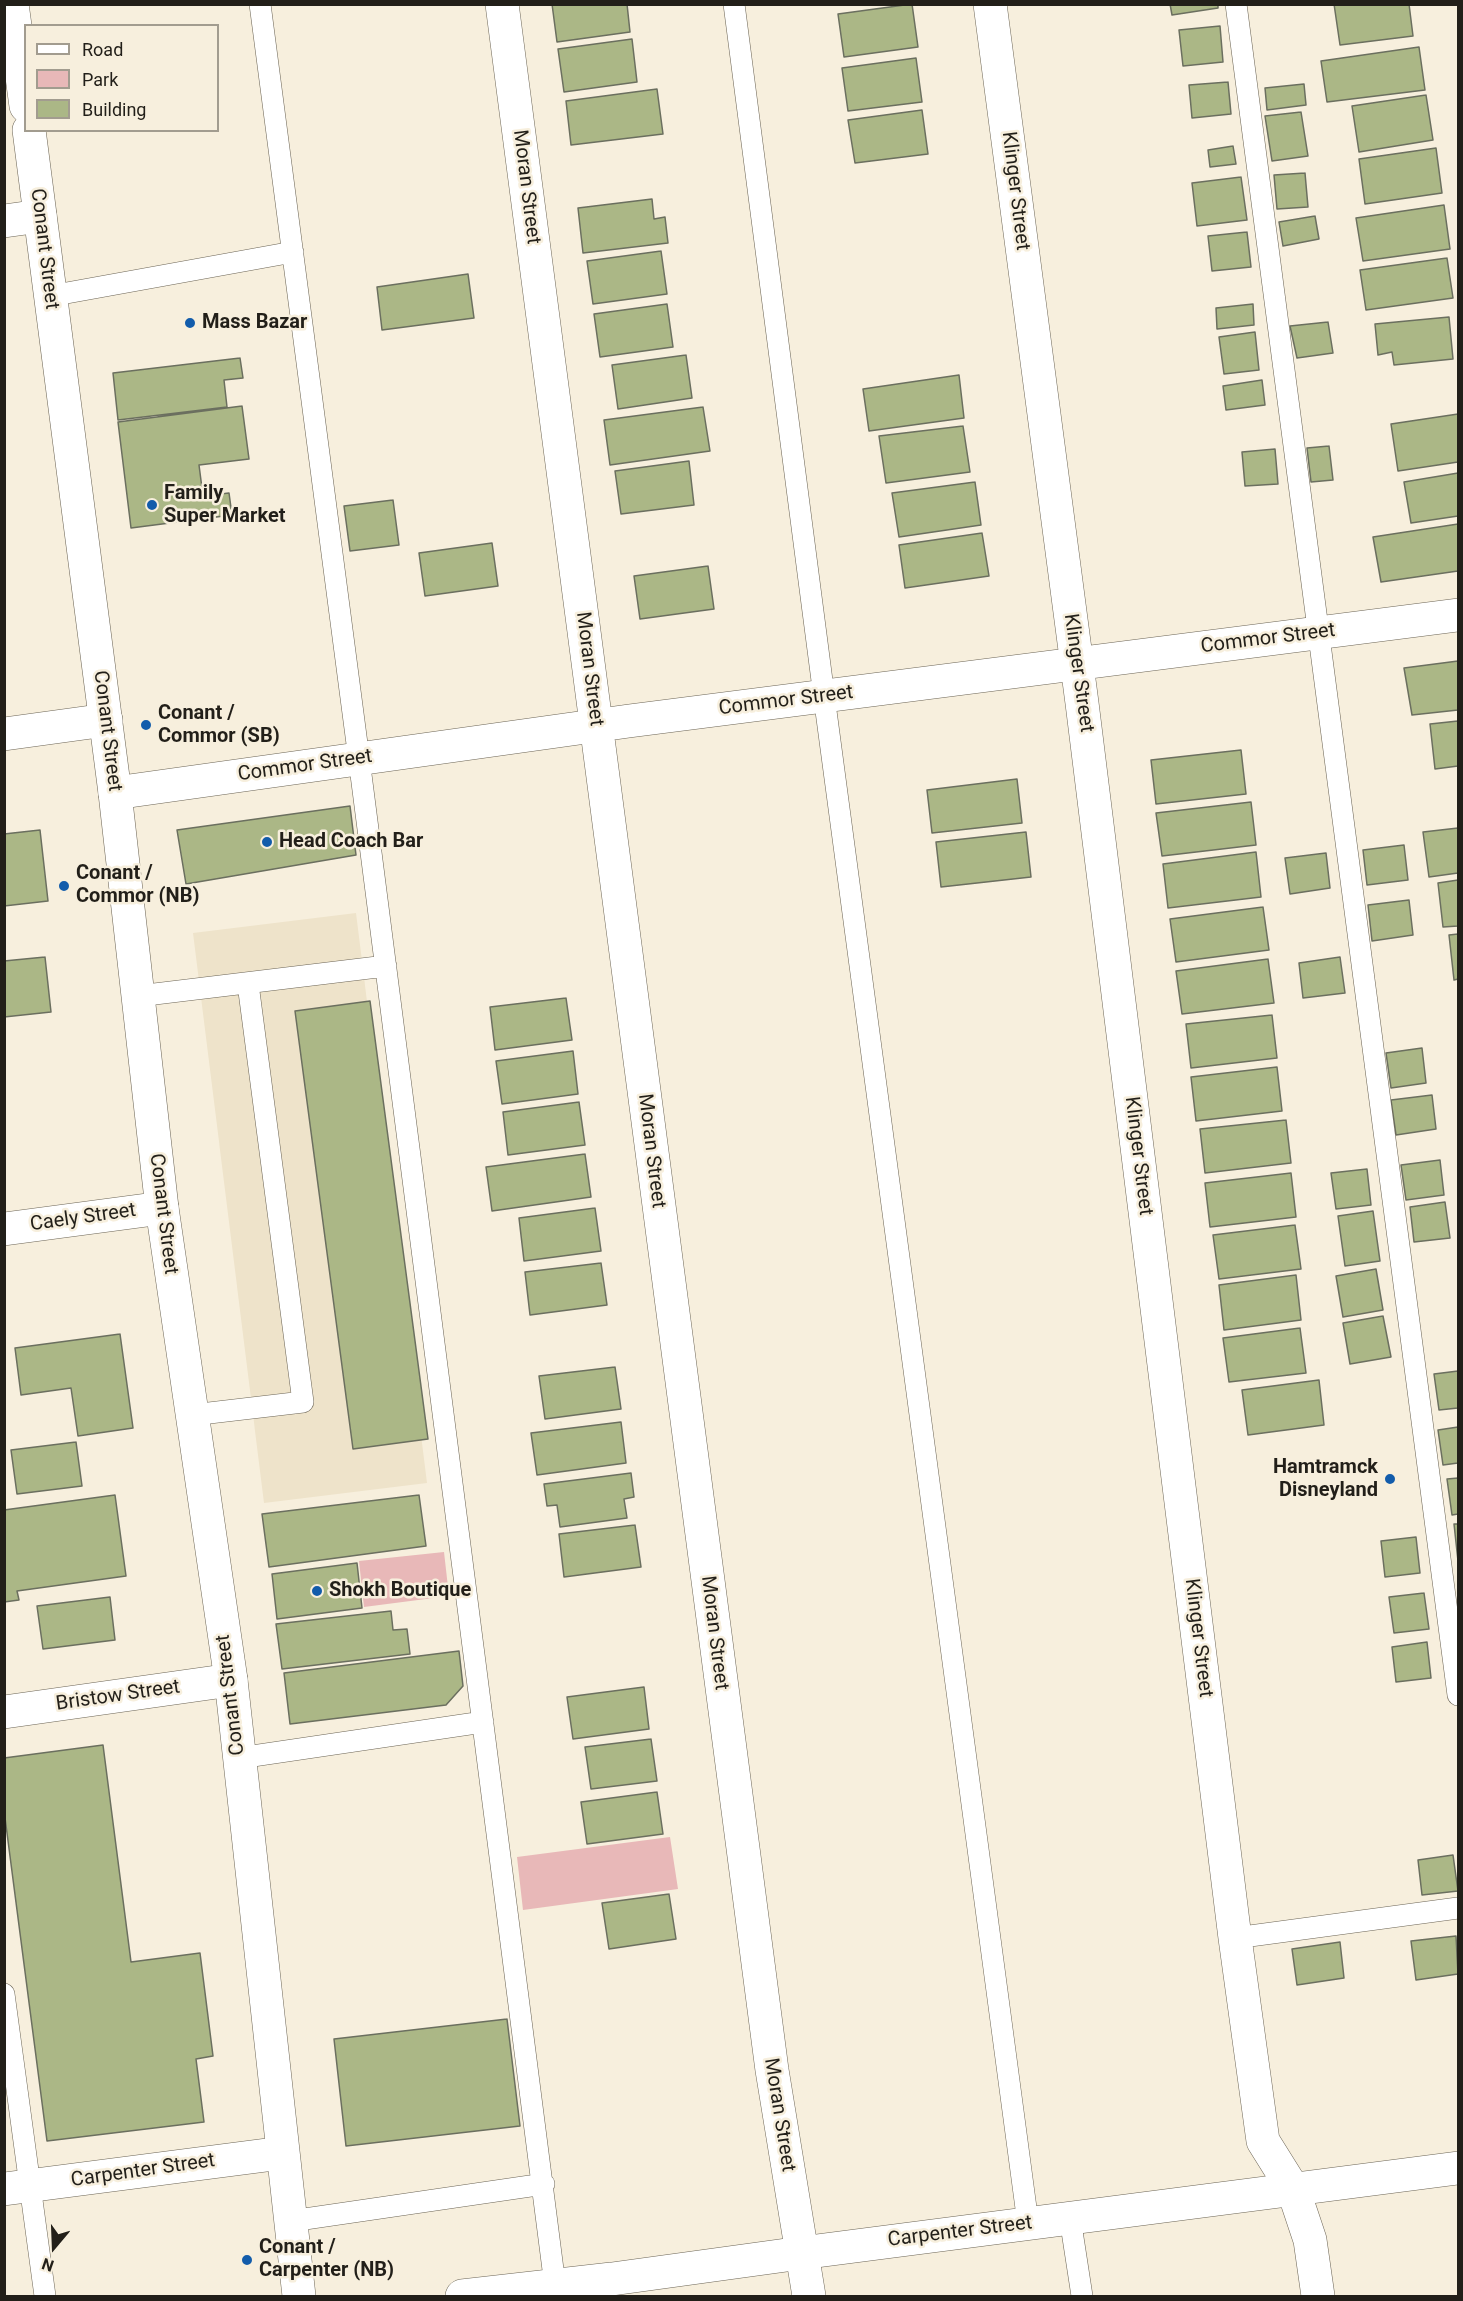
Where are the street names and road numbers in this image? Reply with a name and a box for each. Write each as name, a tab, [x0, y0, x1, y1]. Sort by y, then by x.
street label: Moran Street	[507, 129, 545, 245]
street label: Klinger Street	[996, 130, 1034, 252]
street label: Conant Street	[25, 187, 63, 311]
street label: Moran Street	[570, 611, 608, 727]
street label: Klinger Street	[1058, 612, 1098, 734]
street label: Commor Street	[1199, 619, 1337, 659]
street label: Conant Street	[88, 669, 126, 793]
street label: Commor Street	[717, 681, 855, 721]
street label: Commor Street	[236, 745, 374, 787]
street label: Moran Street	[632, 1093, 670, 1209]
street label: Klinger Street	[1119, 1095, 1157, 1217]
street label: Conant Street	[144, 1152, 182, 1276]
street label: Caely Street	[29, 1199, 137, 1237]
street label: Moran Street	[695, 1575, 733, 1691]
street label: Klinger Street	[1179, 1577, 1217, 1699]
street label: Conant Street	[212, 1633, 250, 1757]
street label: Bristow Street	[54, 1675, 182, 1717]
street label: Moran Street	[758, 2056, 800, 2174]
street label: Carpenter Street	[69, 2149, 217, 2193]
street label: Carpenter Street	[886, 2211, 1034, 2253]

